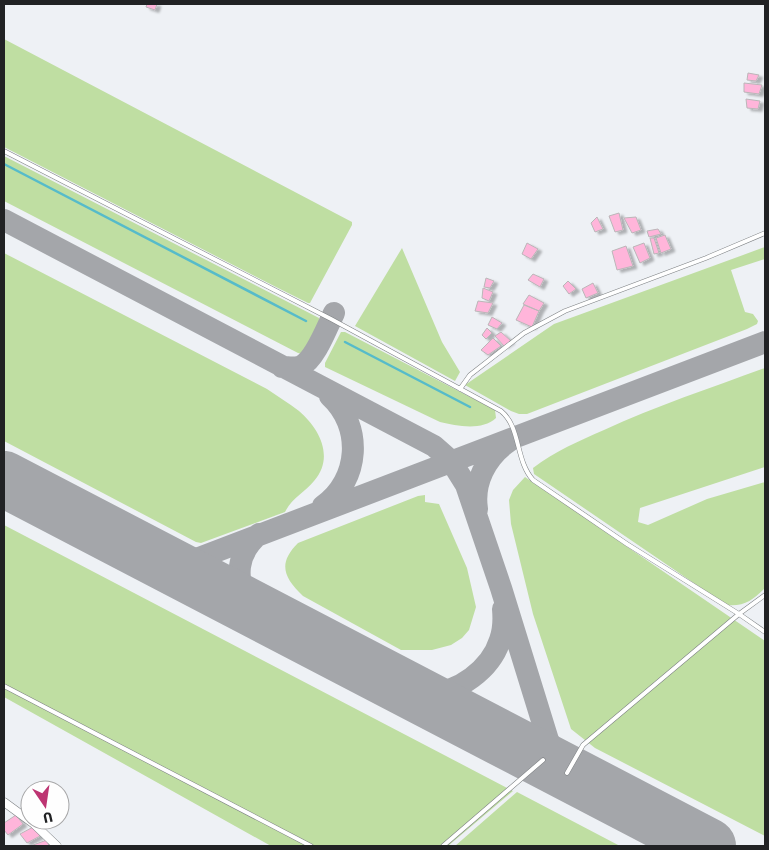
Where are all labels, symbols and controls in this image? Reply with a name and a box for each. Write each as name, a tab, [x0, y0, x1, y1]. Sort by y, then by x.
north arrow	[20, 780, 70, 830]
text: U	[41, 808, 54, 826]

